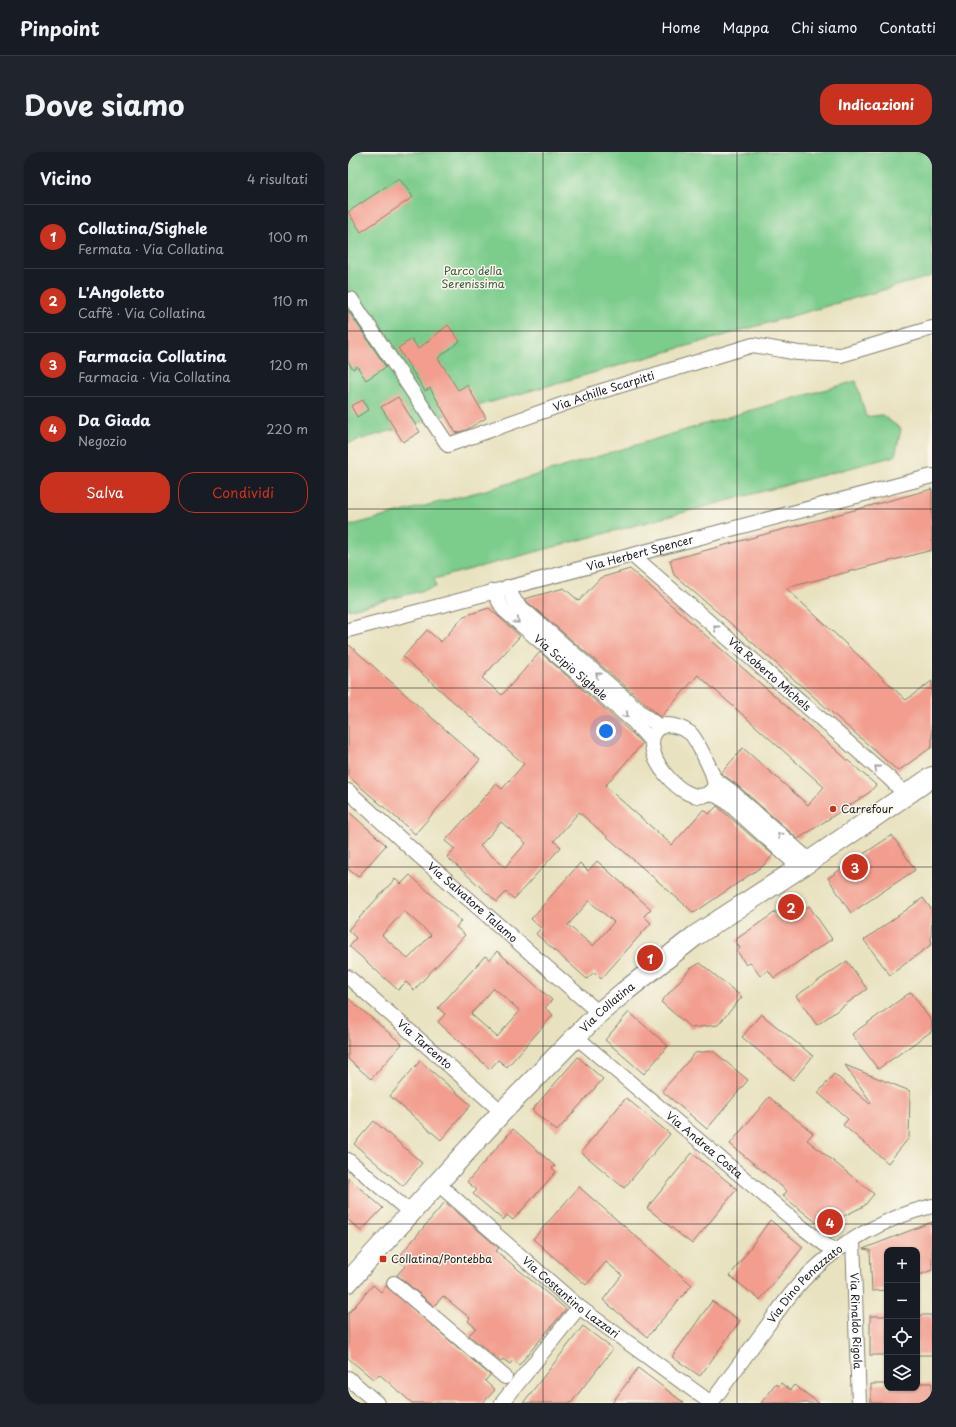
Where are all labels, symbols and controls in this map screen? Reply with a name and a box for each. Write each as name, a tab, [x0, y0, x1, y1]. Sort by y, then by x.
text: Pinpoint	[20, 14, 100, 42]
text: Home	[662, 17, 700, 38]
text: Mappa	[722, 17, 769, 38]
text: Chi siamo	[791, 17, 857, 38]
text: Contatti	[879, 17, 936, 38]
text: Dove siamo	[24, 83, 185, 126]
button: Indicazioni	[820, 84, 932, 125]
text: Vicino	[40, 165, 91, 191]
text: 4 risultati	[247, 169, 308, 188]
text: Collatina/Sighele	[78, 216, 207, 239]
text: 1	[50, 227, 56, 246]
text: 100 m	[268, 227, 308, 246]
text: Fermata · Via Collatina	[78, 239, 224, 258]
park label: Parco della Serenissima	[441, 262, 505, 292]
text: L'Angoletto	[78, 280, 164, 303]
text: 2	[48, 291, 58, 310]
text: 110 m	[273, 291, 308, 310]
text: Caffè · Via Collatina	[78, 303, 205, 322]
text: Farmacia Collatina	[78, 344, 227, 367]
text: 3	[49, 355, 57, 374]
text: 120 m	[269, 355, 308, 374]
street label: Via Achille Scarpitti	[550, 366, 656, 415]
text: Farmacia · Via Collatina	[78, 367, 230, 386]
text: Da Giada	[78, 408, 151, 431]
text: 4	[49, 419, 57, 438]
text: 220 m	[266, 419, 308, 438]
text: Negozio	[78, 431, 127, 450]
button: Salva	[40, 472, 170, 513]
button: Condividi	[178, 472, 308, 513]
street label: Via Herbert Spencer	[585, 530, 696, 575]
one-way arrow	[512, 616, 519, 623]
one-way arrow	[713, 625, 721, 632]
street label: Via Scipio Sighele	[530, 630, 612, 704]
street label: Via Roberto Michels	[724, 633, 815, 715]
one-way arrow	[595, 672, 603, 679]
one-way arrow	[621, 710, 629, 717]
your location	[596, 721, 616, 741]
one-way arrow	[874, 766, 882, 773]
place label: Carrefour	[841, 800, 894, 817]
marker: Carrefour	[828, 804, 838, 814]
one-way arrow	[778, 833, 785, 840]
pin: 3	[842, 852, 868, 882]
street label: Via Salvatore Talamo	[424, 858, 522, 946]
pin: 2	[778, 892, 804, 922]
pin: 1	[637, 943, 663, 973]
street label: Via Collatina	[576, 978, 638, 1036]
street label: Via Tarcento	[394, 1015, 456, 1073]
street label: Via Andrea Costa	[662, 1107, 747, 1182]
pin: 4	[817, 1207, 843, 1237]
street label: Via Dino Penazzato	[763, 1240, 846, 1327]
map controls	[884, 1247, 920, 1391]
button: +	[884, 1247, 920, 1283]
place label: Collatina/Pontebba	[391, 1250, 492, 1267]
street label: Via Costantino Lazzari	[519, 1252, 623, 1342]
marker: Collatina/Pontebba	[378, 1254, 388, 1264]
street label: Via Rinaldo Rigola	[846, 1272, 867, 1370]
button: −	[884, 1283, 920, 1319]
button: locate	[884, 1319, 920, 1355]
button: layers	[884, 1355, 920, 1391]

